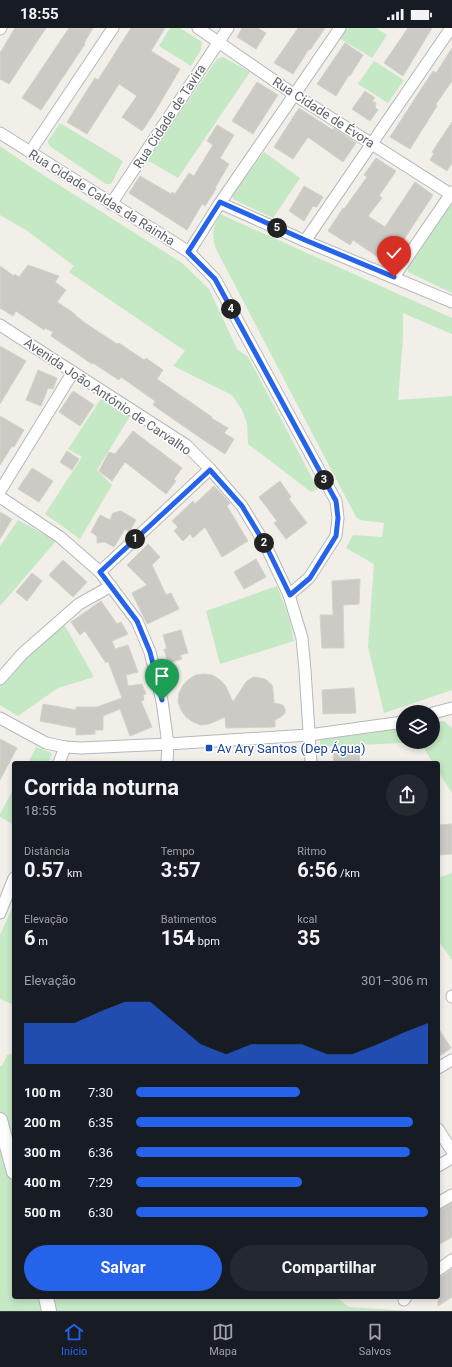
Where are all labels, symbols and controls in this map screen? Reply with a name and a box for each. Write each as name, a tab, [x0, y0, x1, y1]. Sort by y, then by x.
text: 18:55	[20, 5, 59, 23]
street label: Rua Cidade de Tavira	[130, 62, 209, 171]
street label: Rua Cidade de Évora	[270, 74, 377, 151]
street label: Rua Cidade Caldas da Rainha	[26, 146, 177, 249]
pin: 5	[267, 218, 287, 238]
text: 5	[274, 221, 280, 234]
pin	[377, 236, 411, 277]
icon: check	[383, 242, 405, 264]
pin: 4	[221, 299, 241, 319]
text: 4	[228, 302, 234, 315]
street label: Avenida João António de Carvalho	[21, 335, 194, 458]
pin: 3	[314, 470, 334, 490]
text: 3	[321, 473, 327, 486]
pin: 1	[125, 529, 145, 549]
text: 1	[132, 532, 138, 545]
pin: 2	[254, 533, 274, 553]
text: 2	[261, 536, 267, 549]
pin	[145, 659, 179, 700]
icon: arrive	[151, 665, 173, 687]
map controls	[396, 705, 440, 749]
button: layers	[396, 705, 440, 749]
place label: Av Ary Santos (Dep Água)	[217, 741, 365, 756]
marker: Av Ary Santos (Dep Água)	[204, 743, 214, 753]
button: share	[386, 774, 428, 816]
text: Corrida noturna	[24, 775, 179, 800]
text: 18:55	[24, 803, 56, 818]
text: Distância	[24, 845, 70, 858]
text: Tempo	[161, 845, 195, 858]
text: Ritmo	[297, 845, 326, 858]
text: 0.57	[24, 858, 64, 882]
text: 3:57	[161, 858, 201, 882]
text: 6:56	[297, 858, 337, 882]
text: km	[64, 867, 82, 880]
text: /km	[337, 867, 360, 880]
text: Elevação	[24, 913, 68, 926]
text: Batimentos	[161, 913, 217, 926]
text: kcal	[297, 913, 317, 926]
text: 6	[24, 926, 35, 950]
text: 154	[161, 926, 195, 950]
text: 35	[297, 926, 320, 950]
text: m	[35, 935, 48, 948]
text: bpm	[195, 935, 220, 948]
text: Elevação	[24, 973, 76, 988]
text: 301–306 m	[361, 973, 428, 988]
text: 100 m	[24, 1085, 61, 1100]
text: 7:30	[88, 1085, 113, 1100]
text: 200 m	[24, 1115, 61, 1130]
text: 6:35	[88, 1115, 113, 1130]
text: 300 m	[24, 1145, 61, 1160]
text: 6:36	[88, 1145, 113, 1160]
text: 400 m	[24, 1175, 61, 1190]
text: 7:29	[88, 1175, 113, 1190]
text: 500 m	[24, 1205, 61, 1220]
text: 6:30	[88, 1205, 113, 1220]
button: Salvar	[24, 1245, 222, 1291]
button: Compartilhar	[230, 1245, 428, 1291]
tab: Início	[61, 1321, 87, 1358]
tab: Mapa	[209, 1321, 237, 1358]
tab: Salvos	[359, 1321, 391, 1358]

